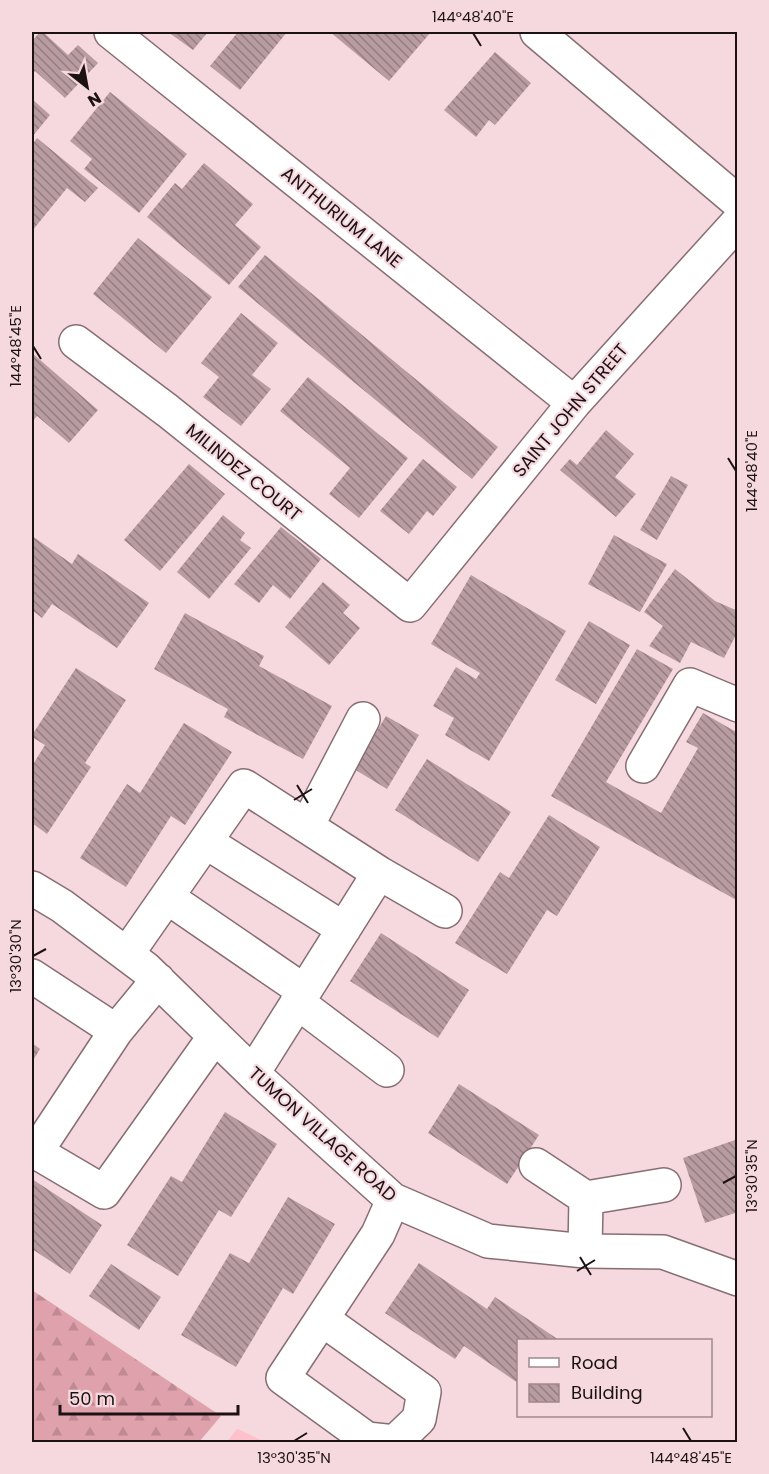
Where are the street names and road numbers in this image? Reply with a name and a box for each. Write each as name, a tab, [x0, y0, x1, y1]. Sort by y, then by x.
street label: ANTHURIUM LANE	[276, 160, 408, 274]
street label: SAINT JOHN STREET	[507, 338, 634, 482]
street label: MILINDEZ COURT	[181, 418, 307, 527]
street label: TUMON VILLAGE ROAD	[244, 1061, 402, 1207]

